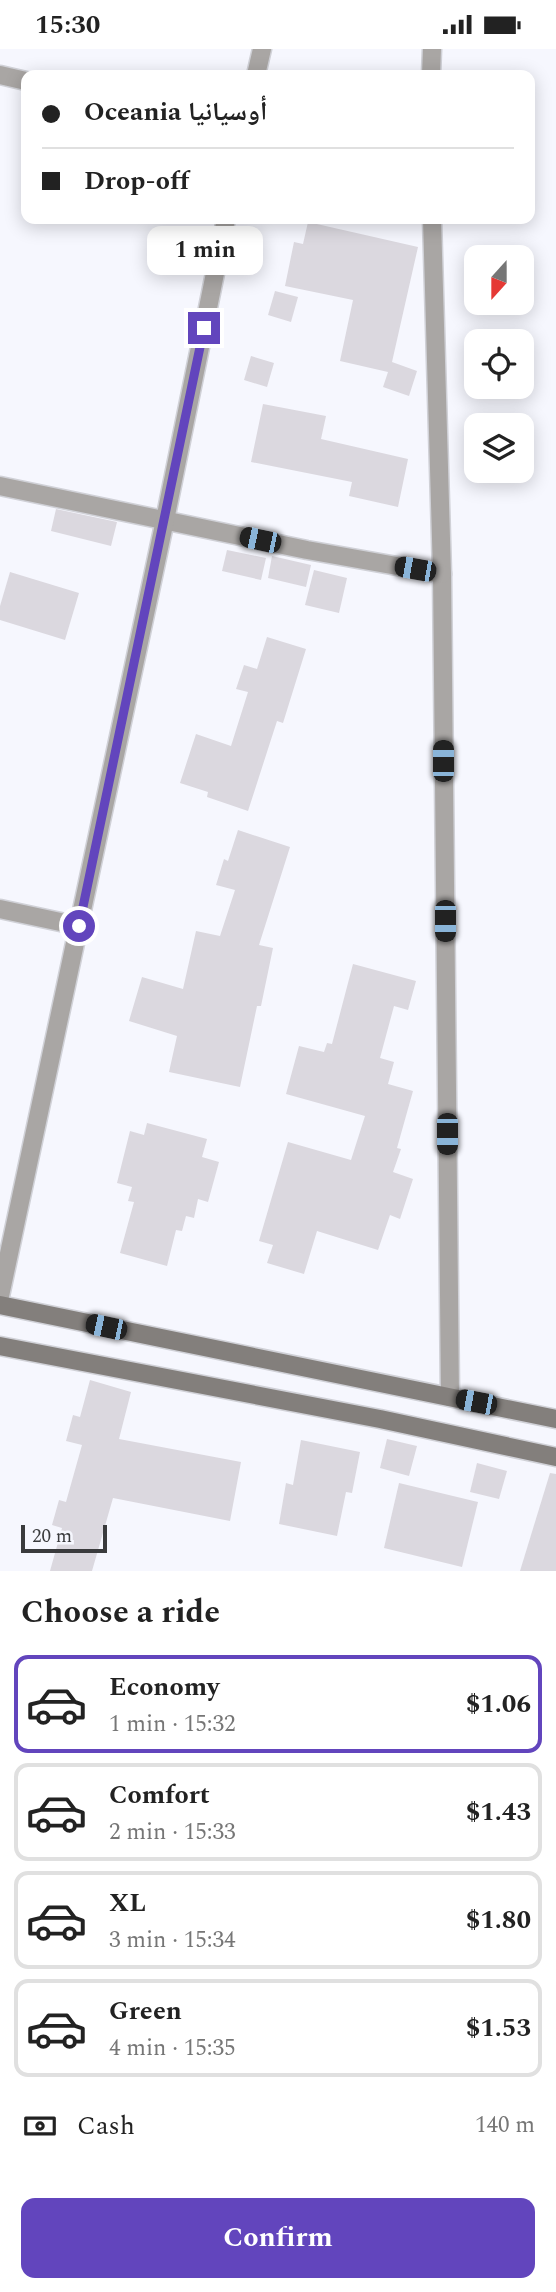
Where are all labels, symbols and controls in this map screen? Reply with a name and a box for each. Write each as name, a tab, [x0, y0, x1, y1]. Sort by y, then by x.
text: 15:30	[35, 5, 100, 45]
text: Oceania أوسيانيا	[84, 92, 267, 132]
text: Drop-off	[84, 161, 189, 201]
callout: 1 min	[146, 226, 262, 275]
text: 1 min	[174, 233, 236, 268]
north arrow	[464, 245, 534, 315]
map controls	[464, 245, 534, 483]
route end	[188, 312, 220, 344]
button: locate	[464, 329, 534, 399]
button: layers	[464, 413, 534, 483]
car	[238, 525, 283, 555]
car	[393, 555, 438, 583]
car	[433, 740, 454, 782]
car	[435, 900, 456, 942]
route start	[63, 910, 95, 942]
car	[437, 1113, 458, 1155]
car	[84, 1312, 129, 1342]
car	[454, 1388, 499, 1416]
scale bar	[21, 1522, 107, 1554]
text: 20 m	[32, 1522, 72, 1551]
text: Choose a ride	[21, 1588, 220, 1637]
text: Economy	[109, 1667, 219, 1707]
icon: car	[25, 1673, 88, 1736]
text: $1.06	[466, 1684, 531, 1724]
text: 1 min · 15:32	[109, 1707, 236, 1742]
text: Comfort	[109, 1775, 210, 1815]
icon: car	[25, 1781, 88, 1844]
text: $1.43	[466, 1792, 531, 1832]
text: 2 min · 15:33	[109, 1815, 236, 1850]
text: XL	[109, 1883, 146, 1923]
icon: car	[25, 1889, 88, 1952]
text: $1.80	[466, 1900, 531, 1940]
text: 3 min · 15:34	[109, 1923, 236, 1958]
text: Green	[109, 1991, 182, 2031]
icon: car	[25, 1997, 88, 2060]
text: $1.53	[466, 2008, 531, 2048]
text: 4 min · 15:35	[109, 2031, 236, 2066]
text: Cash	[77, 2106, 135, 2146]
icon: cash	[21, 2107, 59, 2145]
text: 140 m	[475, 2108, 535, 2143]
button: Confirm	[21, 2198, 535, 2278]

